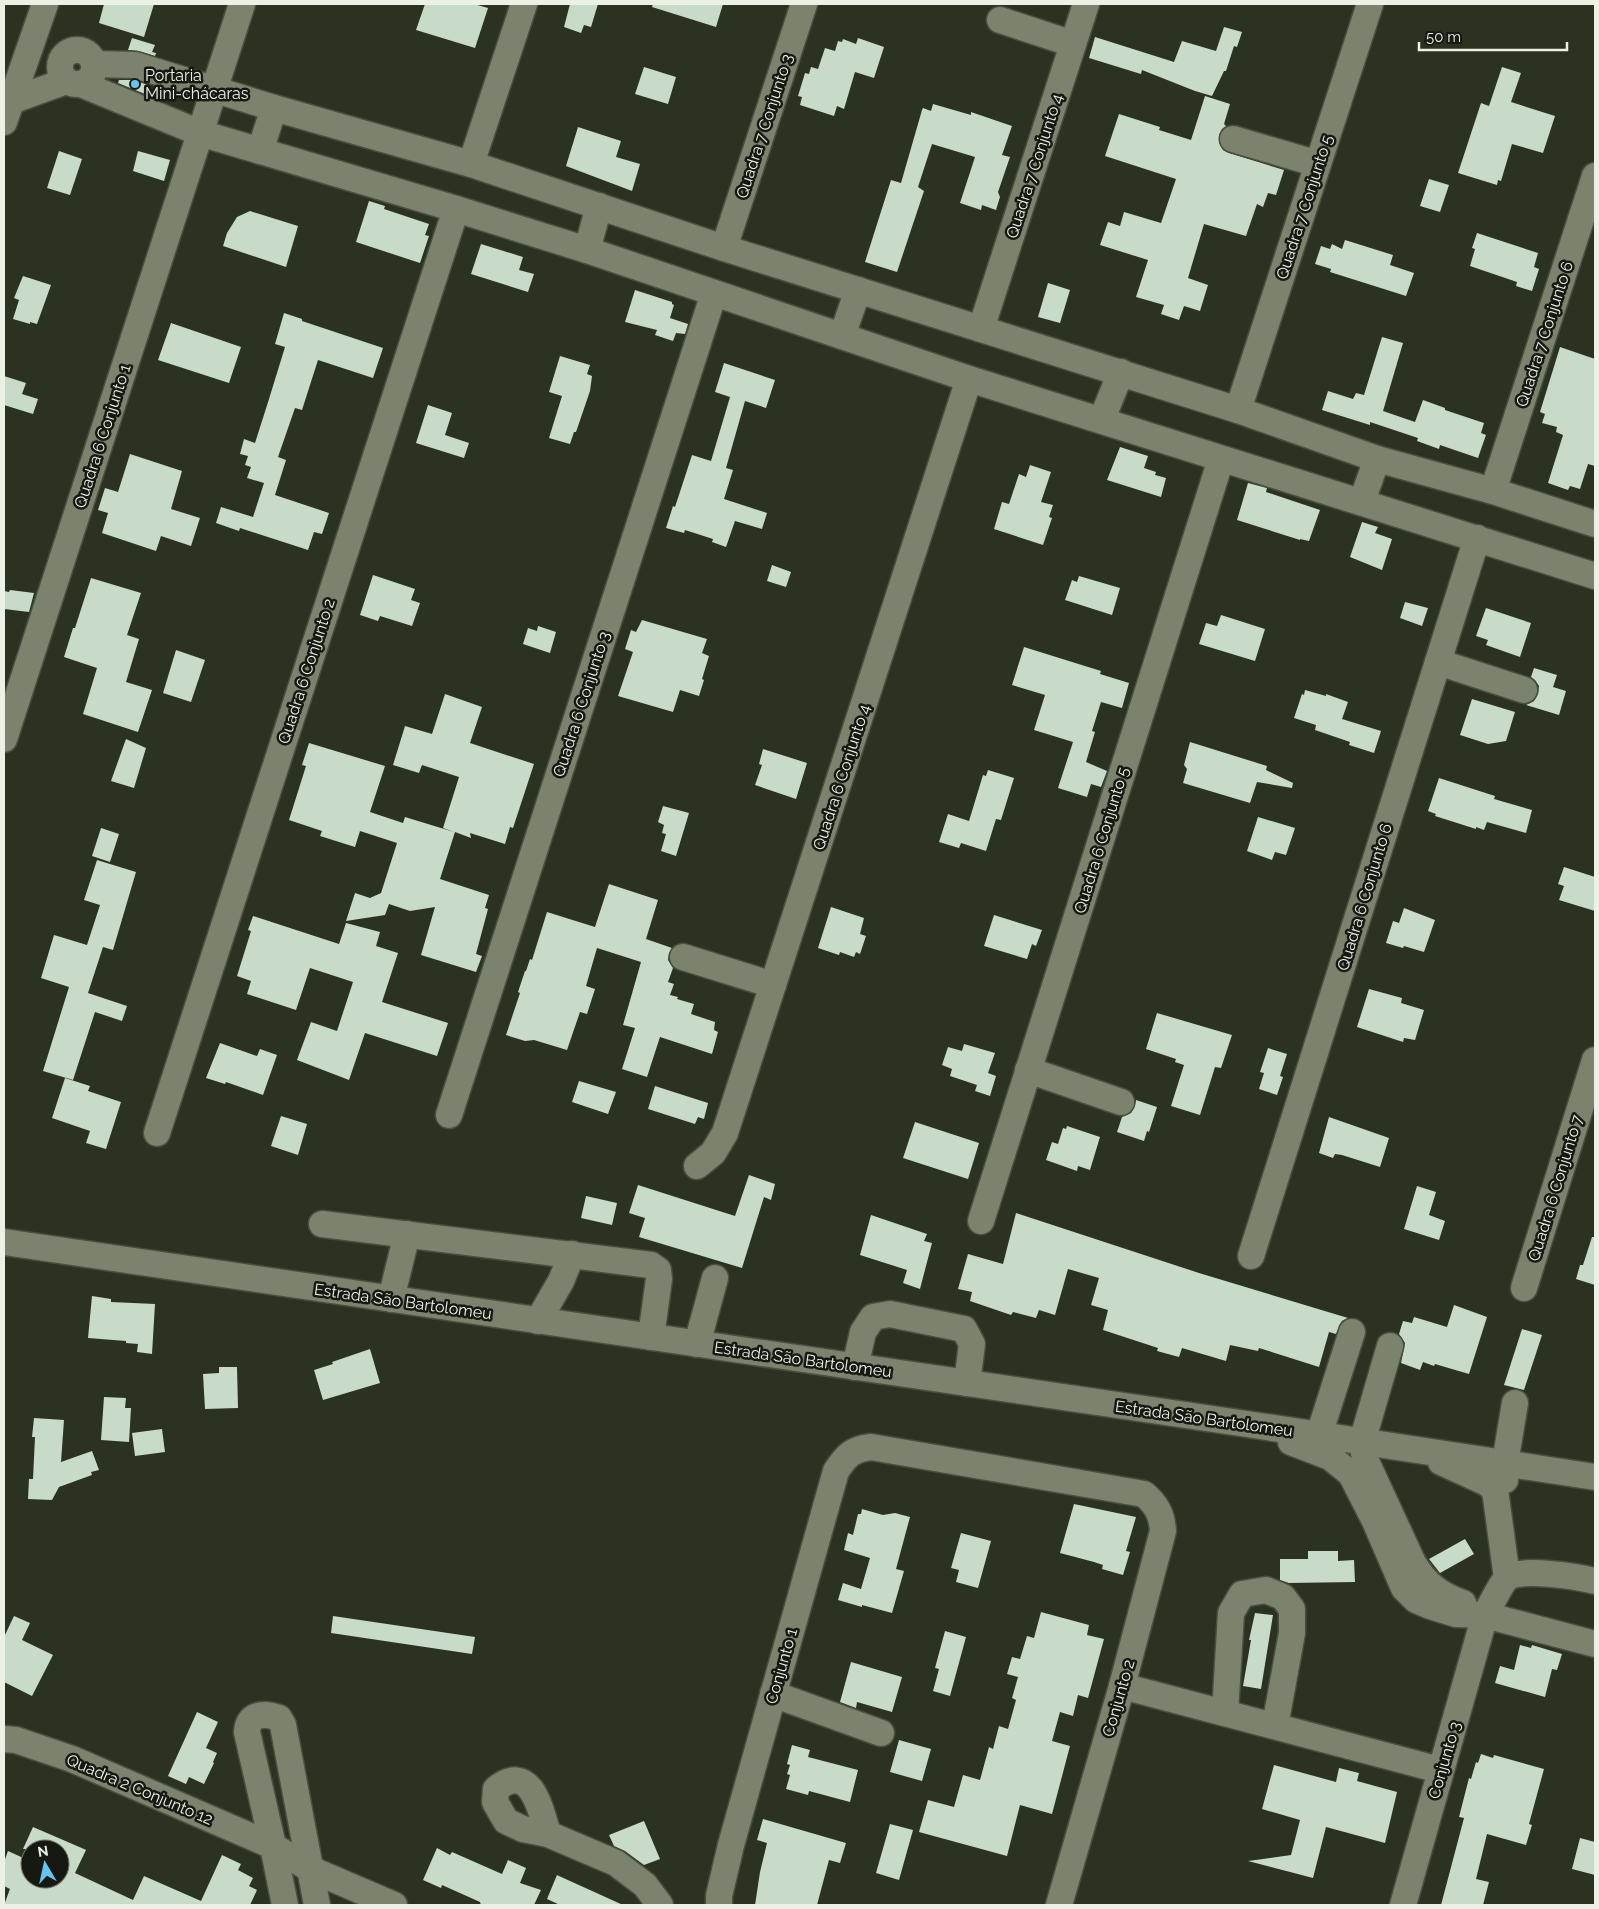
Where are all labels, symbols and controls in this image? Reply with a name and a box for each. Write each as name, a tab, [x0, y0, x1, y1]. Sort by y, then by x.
scale bar	[1419, 20, 1566, 52]
text: 50 m	[1426, 28, 1461, 46]
street label: Quadra 7 Conjunto 3	[732, 52, 797, 201]
place label: Portaria Mini-chácaras	[145, 66, 249, 103]
marker: Portaria Mini-chácaras	[129, 78, 141, 90]
street label: Quadra 7 Conjunto 4	[1002, 91, 1067, 241]
street label: Quadra 7 Conjunto 5	[1272, 132, 1337, 282]
street label: Quadra 7 Conjunto 6	[1512, 259, 1577, 409]
street label: Quadra 6 Conjunto 1	[70, 362, 135, 510]
street label: Quadra 6 Conjunto 2	[274, 596, 339, 746]
street label: Quadra 6 Conjunto 3	[549, 629, 614, 779]
street label: Quadra 6 Conjunto 4	[809, 702, 874, 852]
street label: Quadra 6 Conjunto 5	[1070, 764, 1133, 916]
street label: Quadra 6 Conjunto 6	[1333, 821, 1396, 973]
street label: Quadra 6 Conjunto 7	[1524, 1112, 1587, 1264]
street label: Estrada São Bartolomeu	[313, 1280, 493, 1323]
street label: Estrada São Bartolomeu	[713, 1338, 893, 1381]
street label: Estrada São Bartolomeu	[1114, 1397, 1294, 1440]
street label: Conjunto 1	[762, 1626, 801, 1706]
street label: Conjunto 2	[1098, 1657, 1139, 1739]
street label: Conjunto 3	[1424, 1719, 1465, 1801]
street label: Quadra 2 Conjunto 12	[64, 1750, 216, 1829]
north arrow	[20, 1839, 70, 1889]
text: N	[36, 1842, 49, 1860]

